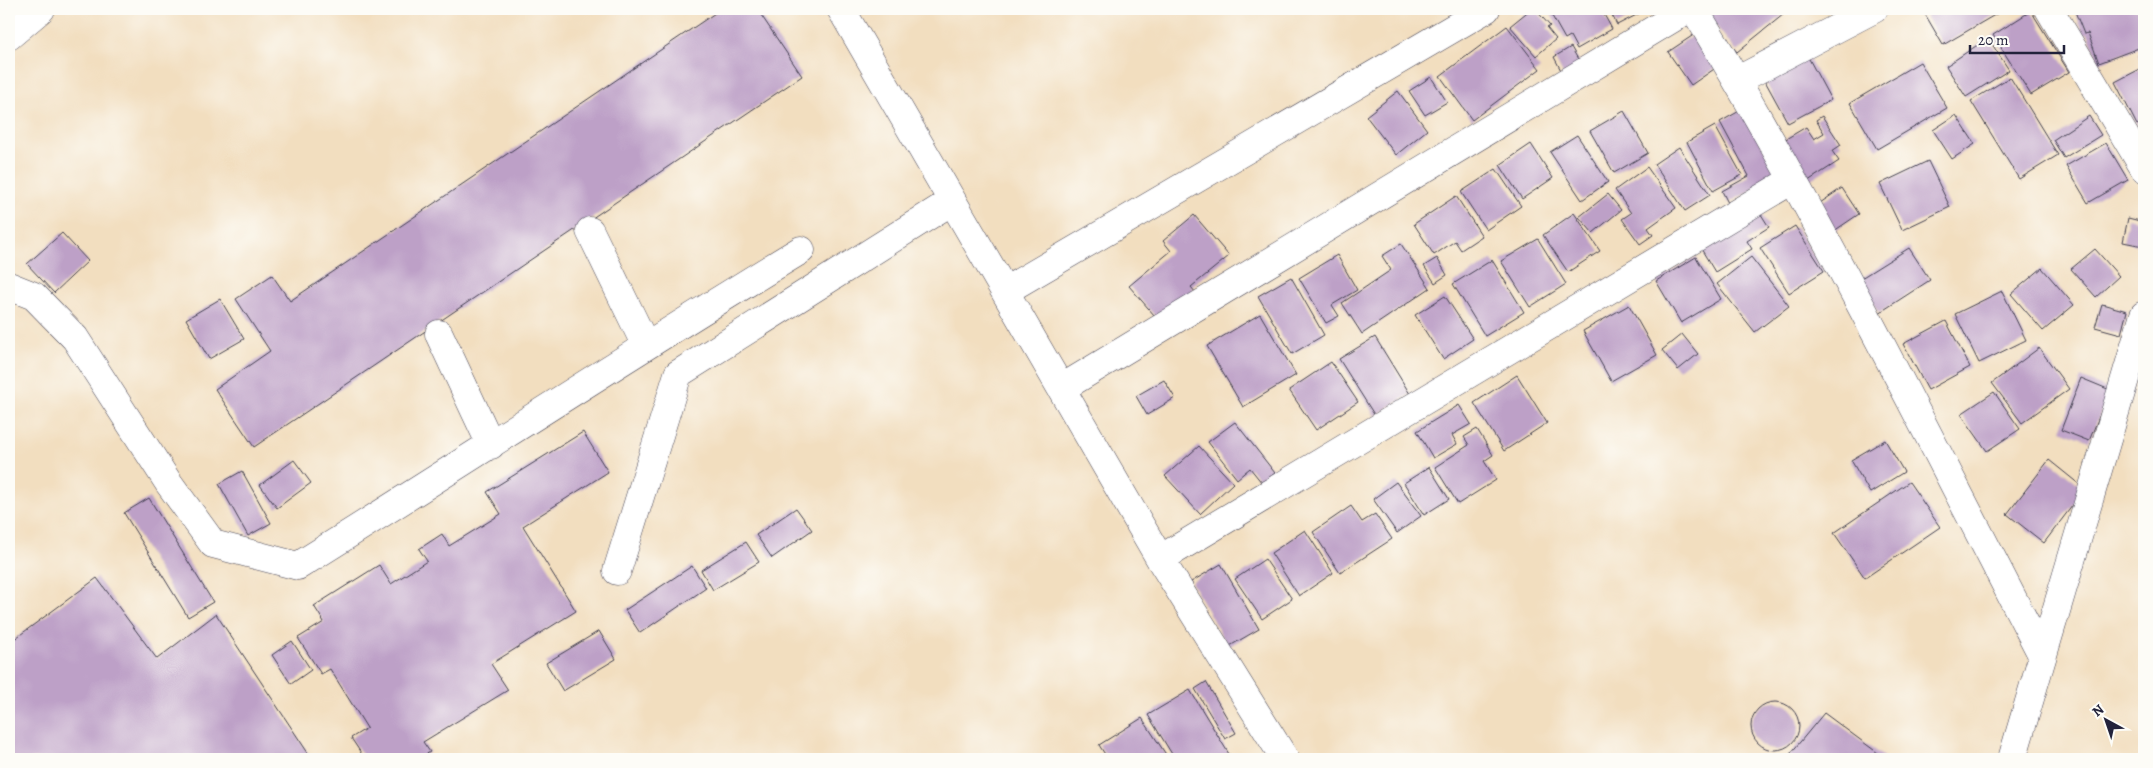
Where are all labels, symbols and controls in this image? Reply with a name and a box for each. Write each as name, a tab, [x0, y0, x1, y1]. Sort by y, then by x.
scale bar	[1970, 22, 2064, 54]
text: 20 m	[1978, 30, 2009, 50]
north arrow	[2080, 696, 2130, 746]
text: N	[2088, 700, 2108, 721]

